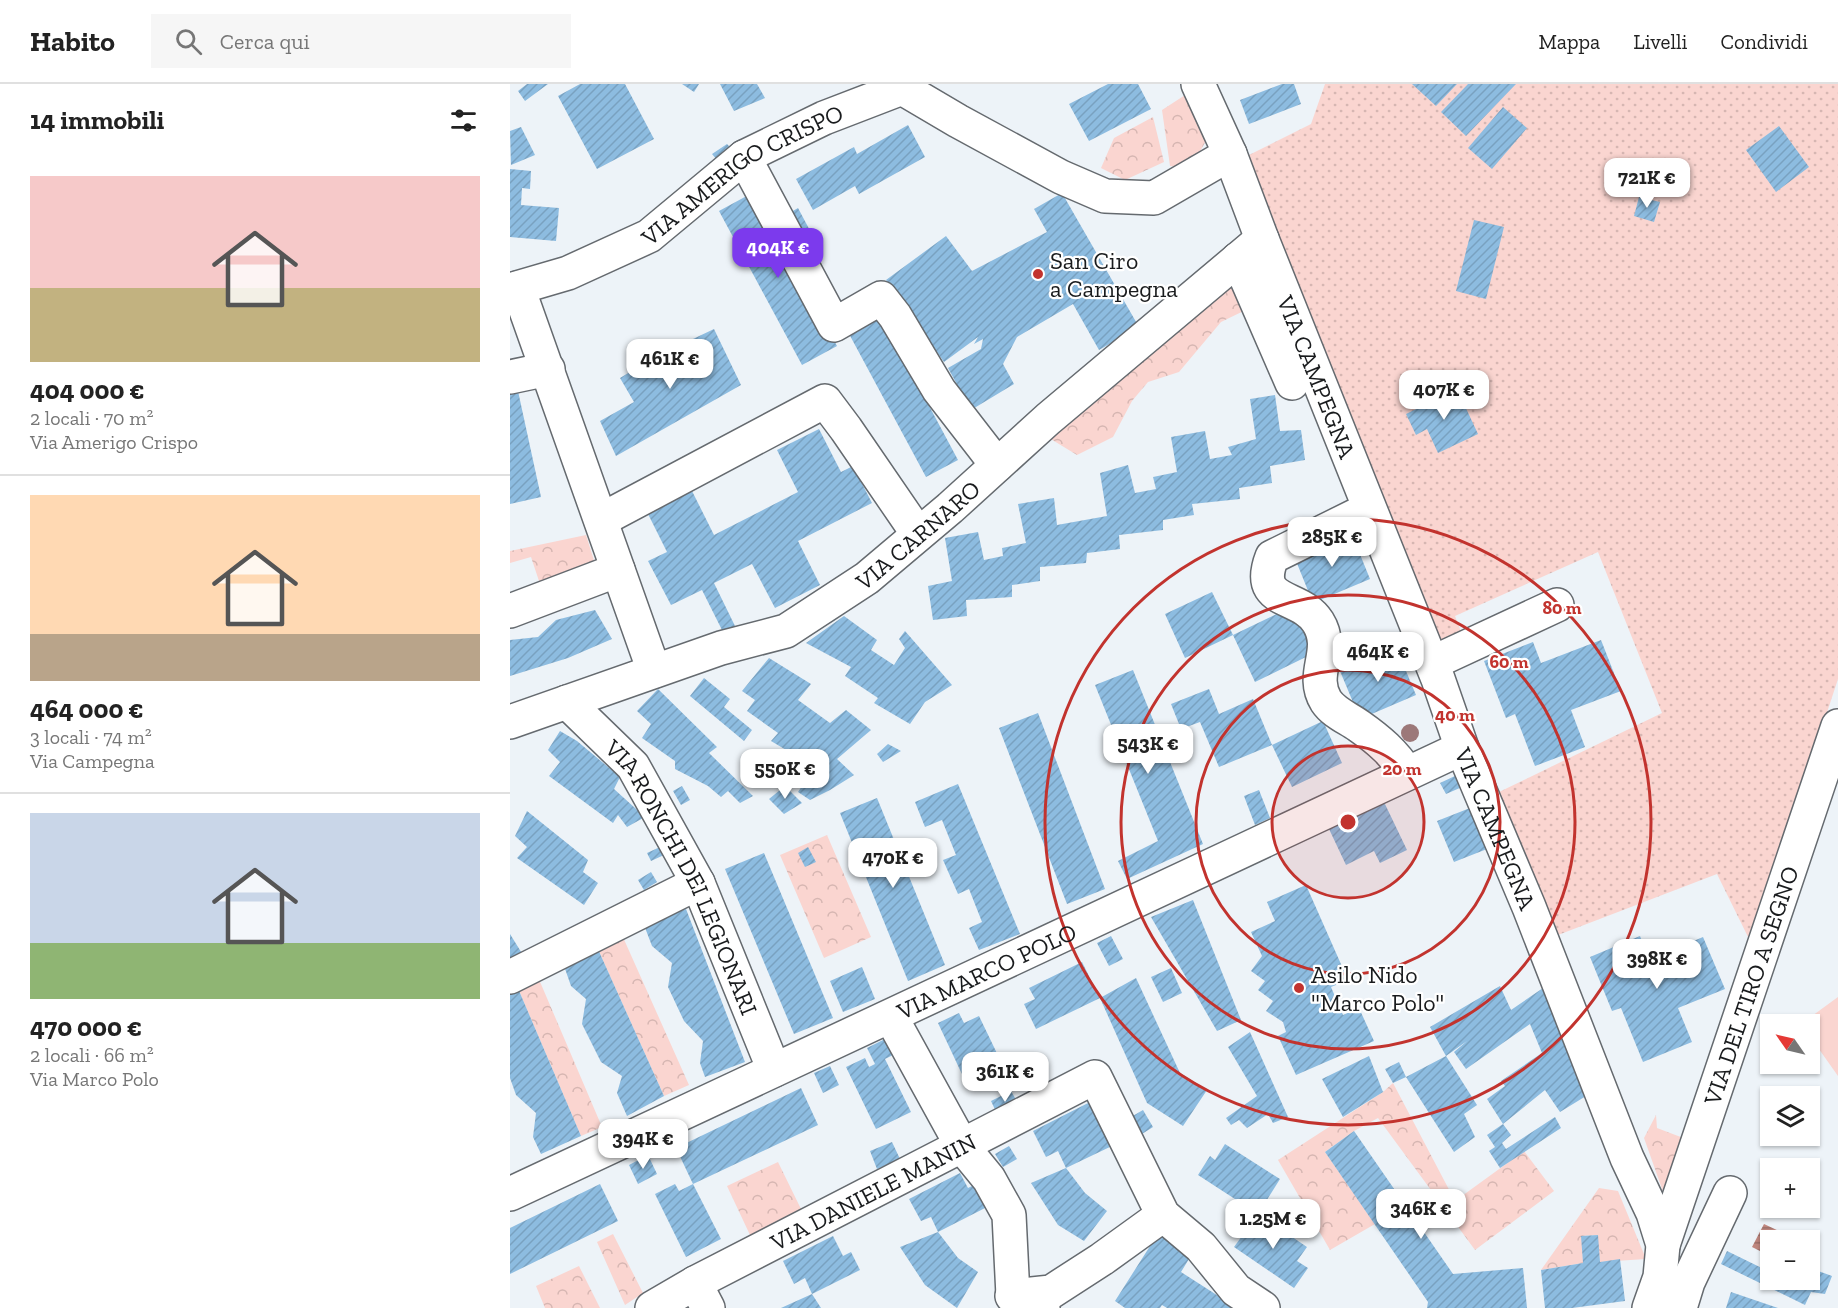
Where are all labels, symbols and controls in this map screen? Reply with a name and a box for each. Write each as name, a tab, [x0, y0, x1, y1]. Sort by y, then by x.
search box	[151, 14, 571, 68]
text: Habito	[30, 25, 115, 58]
icon: search	[172, 25, 205, 58]
text: Cerca qui	[220, 28, 310, 55]
text: Mappa	[1538, 29, 1600, 54]
text: Livelli	[1633, 29, 1688, 54]
text: Condividi	[1721, 29, 1808, 54]
street label: VIA AMERIGO CRISPO	[634, 98, 847, 252]
text: 14 immobili	[30, 104, 164, 136]
icon: filters	[447, 104, 480, 137]
pin: 721K €	[1598, 158, 1696, 209]
text: 721K €	[1618, 165, 1676, 189]
icon: home	[201, 215, 309, 323]
pin: 404K €	[729, 228, 827, 279]
text: 404K €	[746, 235, 810, 259]
place label: San Ciro a Campegna	[1050, 246, 1178, 303]
marker: San Ciro a Campegna	[1031, 267, 1045, 281]
street label: VIA CAMPEGNA	[1271, 290, 1363, 463]
pin: 461K €	[621, 339, 719, 390]
text: 461K €	[640, 346, 700, 370]
pin: 407K €	[1395, 370, 1493, 421]
text: 404 000 €	[30, 374, 145, 406]
text: 407K €	[1413, 377, 1475, 401]
text: 2 locali · 70 m²	[30, 406, 153, 430]
text: Via Amerigo Crispo	[30, 430, 198, 454]
street label: VIA CARNARO	[849, 474, 986, 597]
pin: 285K €	[1283, 517, 1381, 568]
text: 285K €	[1301, 524, 1363, 548]
icon: home	[201, 534, 309, 642]
text: 80 m	[1542, 597, 1582, 619]
pin: 464K €	[1329, 632, 1427, 683]
text: 464K €	[1347, 639, 1409, 663]
text: 60 m	[1489, 651, 1529, 673]
text: 464 000 €	[30, 693, 144, 725]
text: 40 m	[1435, 704, 1475, 726]
pin: 543K €	[1099, 724, 1197, 775]
text: 3 locali · 74 m²	[30, 725, 152, 749]
text: 543K €	[1117, 731, 1179, 755]
street label: VIA RONCHI DEI LEGIONARI	[599, 732, 764, 1019]
street label: VIA CAMPEGNA	[1449, 742, 1543, 914]
text: Via Campegna	[30, 749, 155, 773]
pin: 550K €	[736, 749, 834, 800]
text: 550K €	[754, 756, 816, 780]
text: 20 m	[1382, 758, 1422, 780]
centre of rings	[1338, 812, 1358, 832]
pin: 470K €	[844, 838, 942, 889]
text: 470K €	[862, 845, 924, 869]
icon: home	[201, 852, 309, 960]
street label: VIA DEL TIRO A SEGNO	[1697, 862, 1804, 1109]
street label: VIA MARCO POLO	[891, 916, 1081, 1026]
pin: 398K €	[1608, 939, 1706, 990]
text: 398K €	[1626, 946, 1688, 970]
place label: Asilo Nido "Marco Polo"	[1311, 960, 1444, 1017]
marker: Asilo Nido "Marco Polo"	[1292, 981, 1306, 995]
text: 470 000 €	[30, 1011, 142, 1043]
north arrow	[1760, 1014, 1820, 1074]
map controls	[1760, 1014, 1820, 1290]
text: 2 locali · 66 m²	[30, 1043, 154, 1067]
pin: 361K €	[956, 1052, 1054, 1103]
text: 361K €	[976, 1059, 1034, 1083]
text: Via Marco Polo	[30, 1067, 159, 1091]
button: layers	[1760, 1086, 1820, 1146]
pin: 394K €	[594, 1119, 692, 1170]
text: 394K €	[612, 1126, 674, 1150]
street label: VIA DANIELE MANIN	[764, 1126, 981, 1257]
button: +	[1760, 1158, 1820, 1218]
pin: 346K €	[1372, 1189, 1470, 1240]
text: 346K €	[1390, 1196, 1452, 1220]
pin: 1.25M €	[1218, 1199, 1328, 1250]
text: 1.25M €	[1239, 1206, 1307, 1230]
button: −	[1760, 1230, 1820, 1290]

